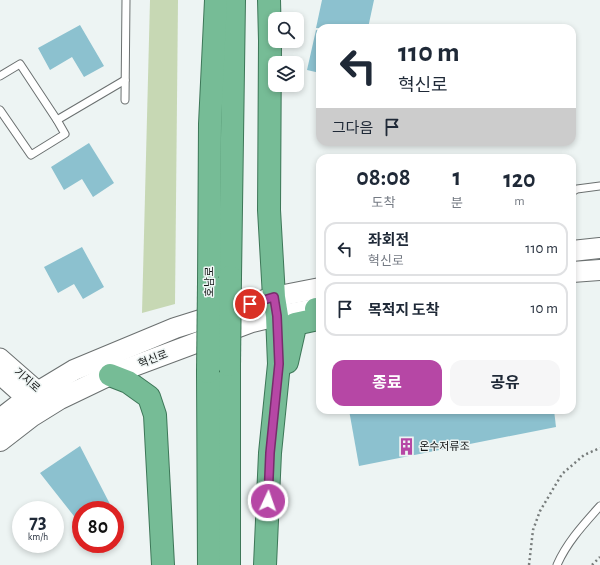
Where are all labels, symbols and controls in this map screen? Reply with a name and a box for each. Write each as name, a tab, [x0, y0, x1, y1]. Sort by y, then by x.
map controls	[268, 12, 304, 92]
button: search	[268, 12, 304, 48]
text: 110 m	[398, 39, 460, 67]
icon: left	[332, 40, 384, 92]
button: layers	[268, 56, 304, 92]
text: 혁신로	[398, 77, 448, 95]
icon: arrive	[381, 116, 403, 138]
text: 그다음	[332, 121, 373, 136]
text: 08:08	[356, 166, 411, 190]
text: 1	[453, 166, 461, 190]
text: 120	[503, 168, 536, 192]
text: m	[514, 195, 525, 208]
text: 도착	[371, 197, 395, 210]
text: 분	[451, 197, 463, 210]
text: 좌회전	[368, 233, 409, 248]
icon: left	[334, 238, 356, 260]
text: 110 m	[525, 241, 558, 256]
text: 혁신로	[368, 255, 404, 268]
street label: 호남로	[204, 267, 215, 297]
pin	[233, 287, 267, 321]
icon: arrive	[239, 293, 261, 315]
icon: arrive	[334, 298, 356, 320]
text: 10 m	[530, 301, 558, 316]
text: 목적지 도착	[368, 303, 439, 318]
street label: 혁신로	[137, 348, 169, 370]
button: 종료	[332, 360, 442, 406]
button: 공유	[450, 360, 560, 406]
street label: 기지로	[12, 366, 42, 394]
building icon: 온수저류조	[396, 436, 416, 456]
place label: 온수저류조	[419, 441, 470, 452]
position arrow	[247, 480, 289, 522]
speed limit sign: 80	[72, 501, 124, 553]
text: 73	[29, 512, 47, 532]
text: km/h	[28, 532, 48, 542]

